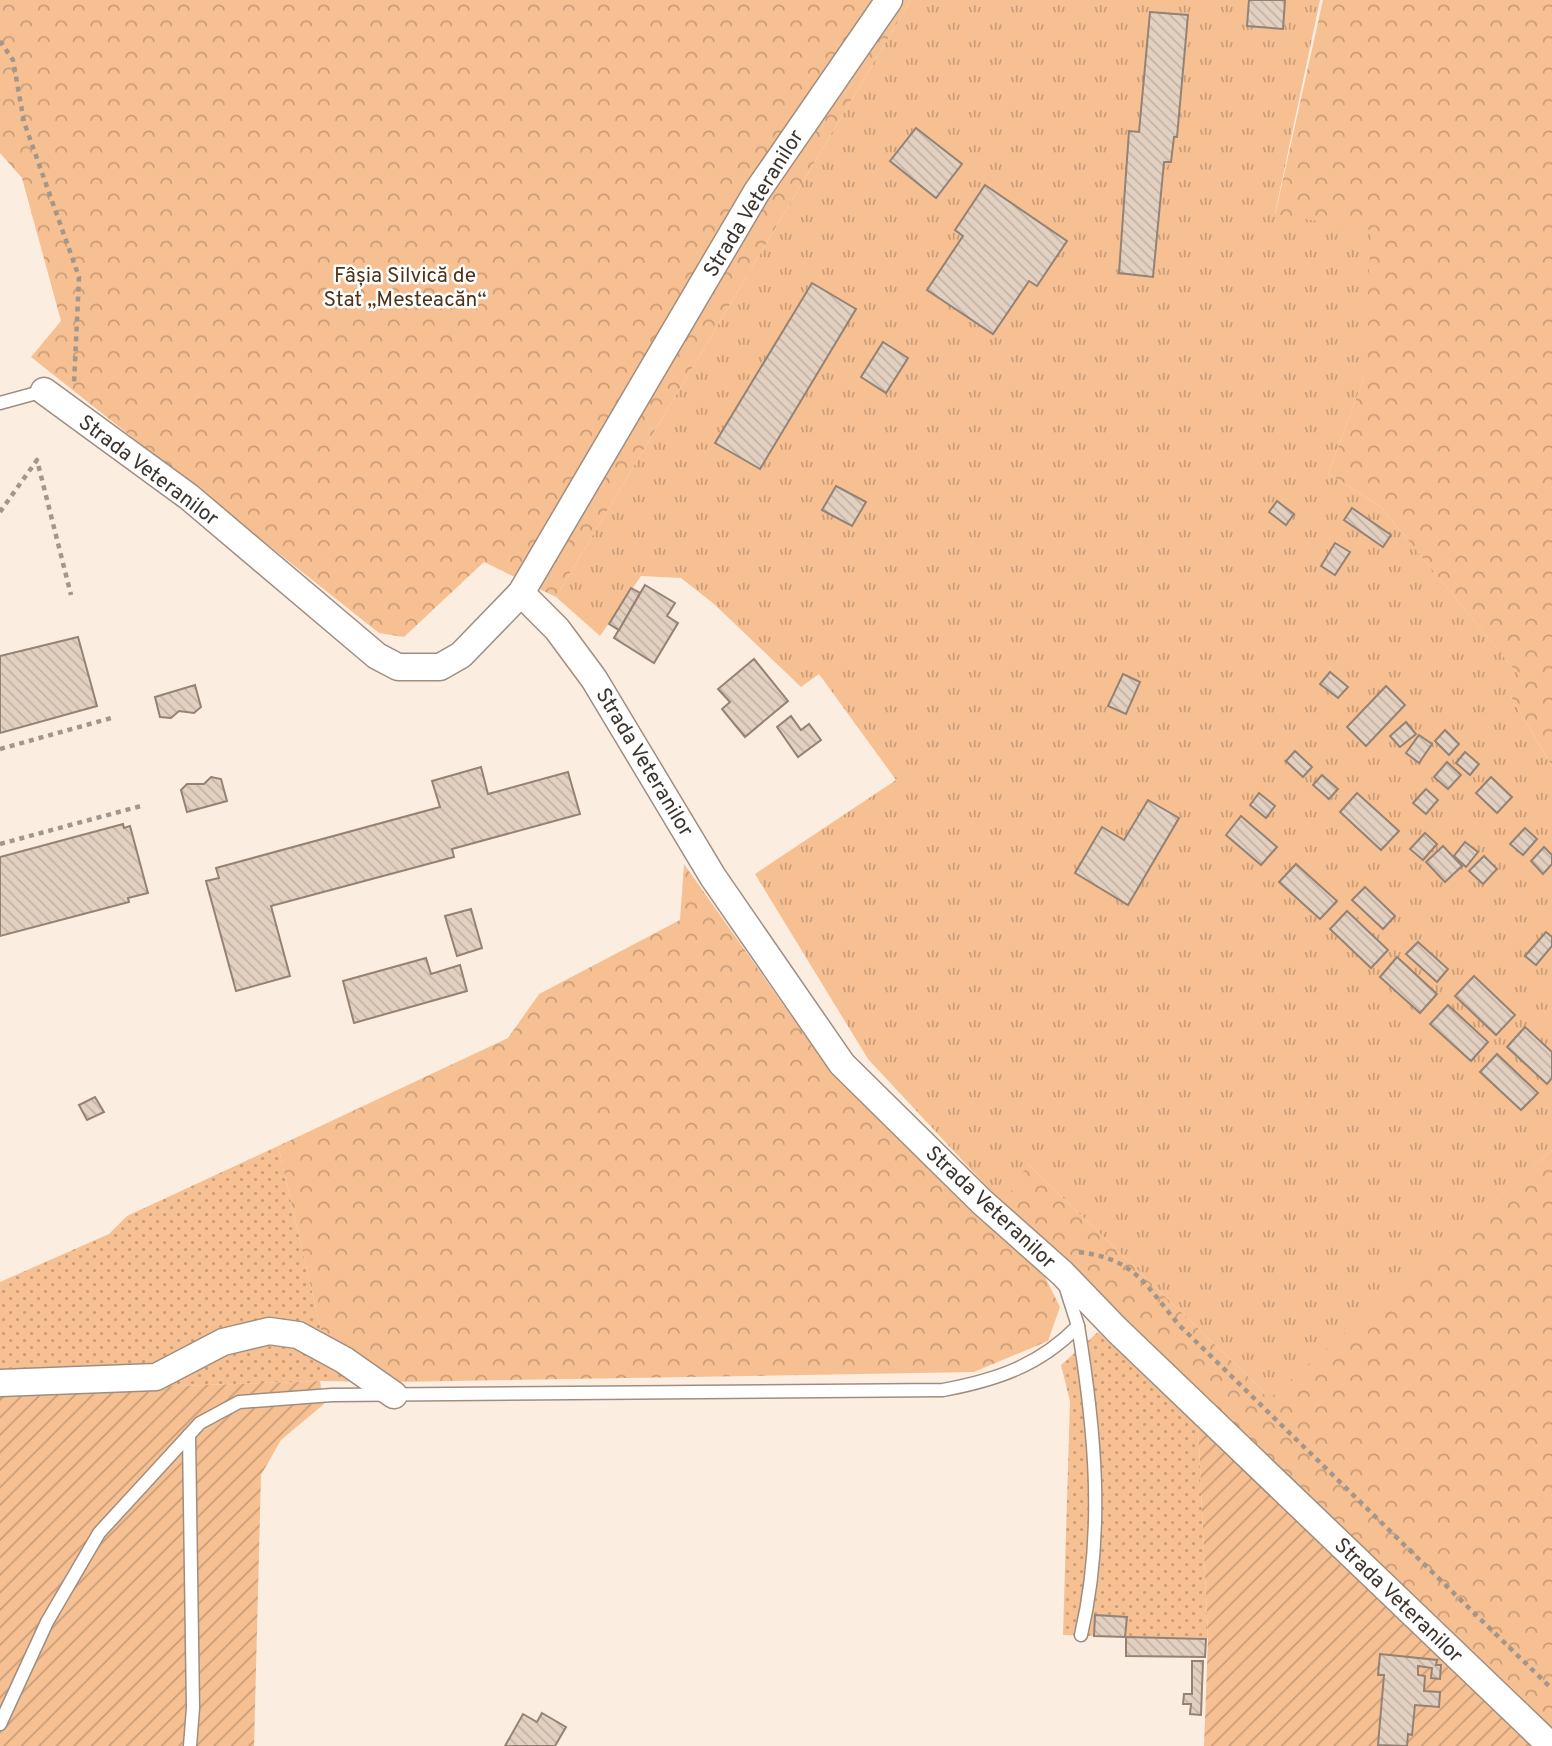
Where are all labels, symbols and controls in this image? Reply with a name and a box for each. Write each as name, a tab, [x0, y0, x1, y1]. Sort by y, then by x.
street label: Strada Veteranilor	[698, 125, 811, 283]
park label: Fâșia Silvică de Stat „Mesteacăn“	[323, 263, 487, 314]
street label: Strada Veteranilor	[72, 410, 224, 533]
street label: Strada Veteranilor	[589, 683, 699, 842]
street label: Strada Veteranilor	[919, 1141, 1061, 1276]
street label: Strada Veteranilor	[1328, 1533, 1468, 1670]

